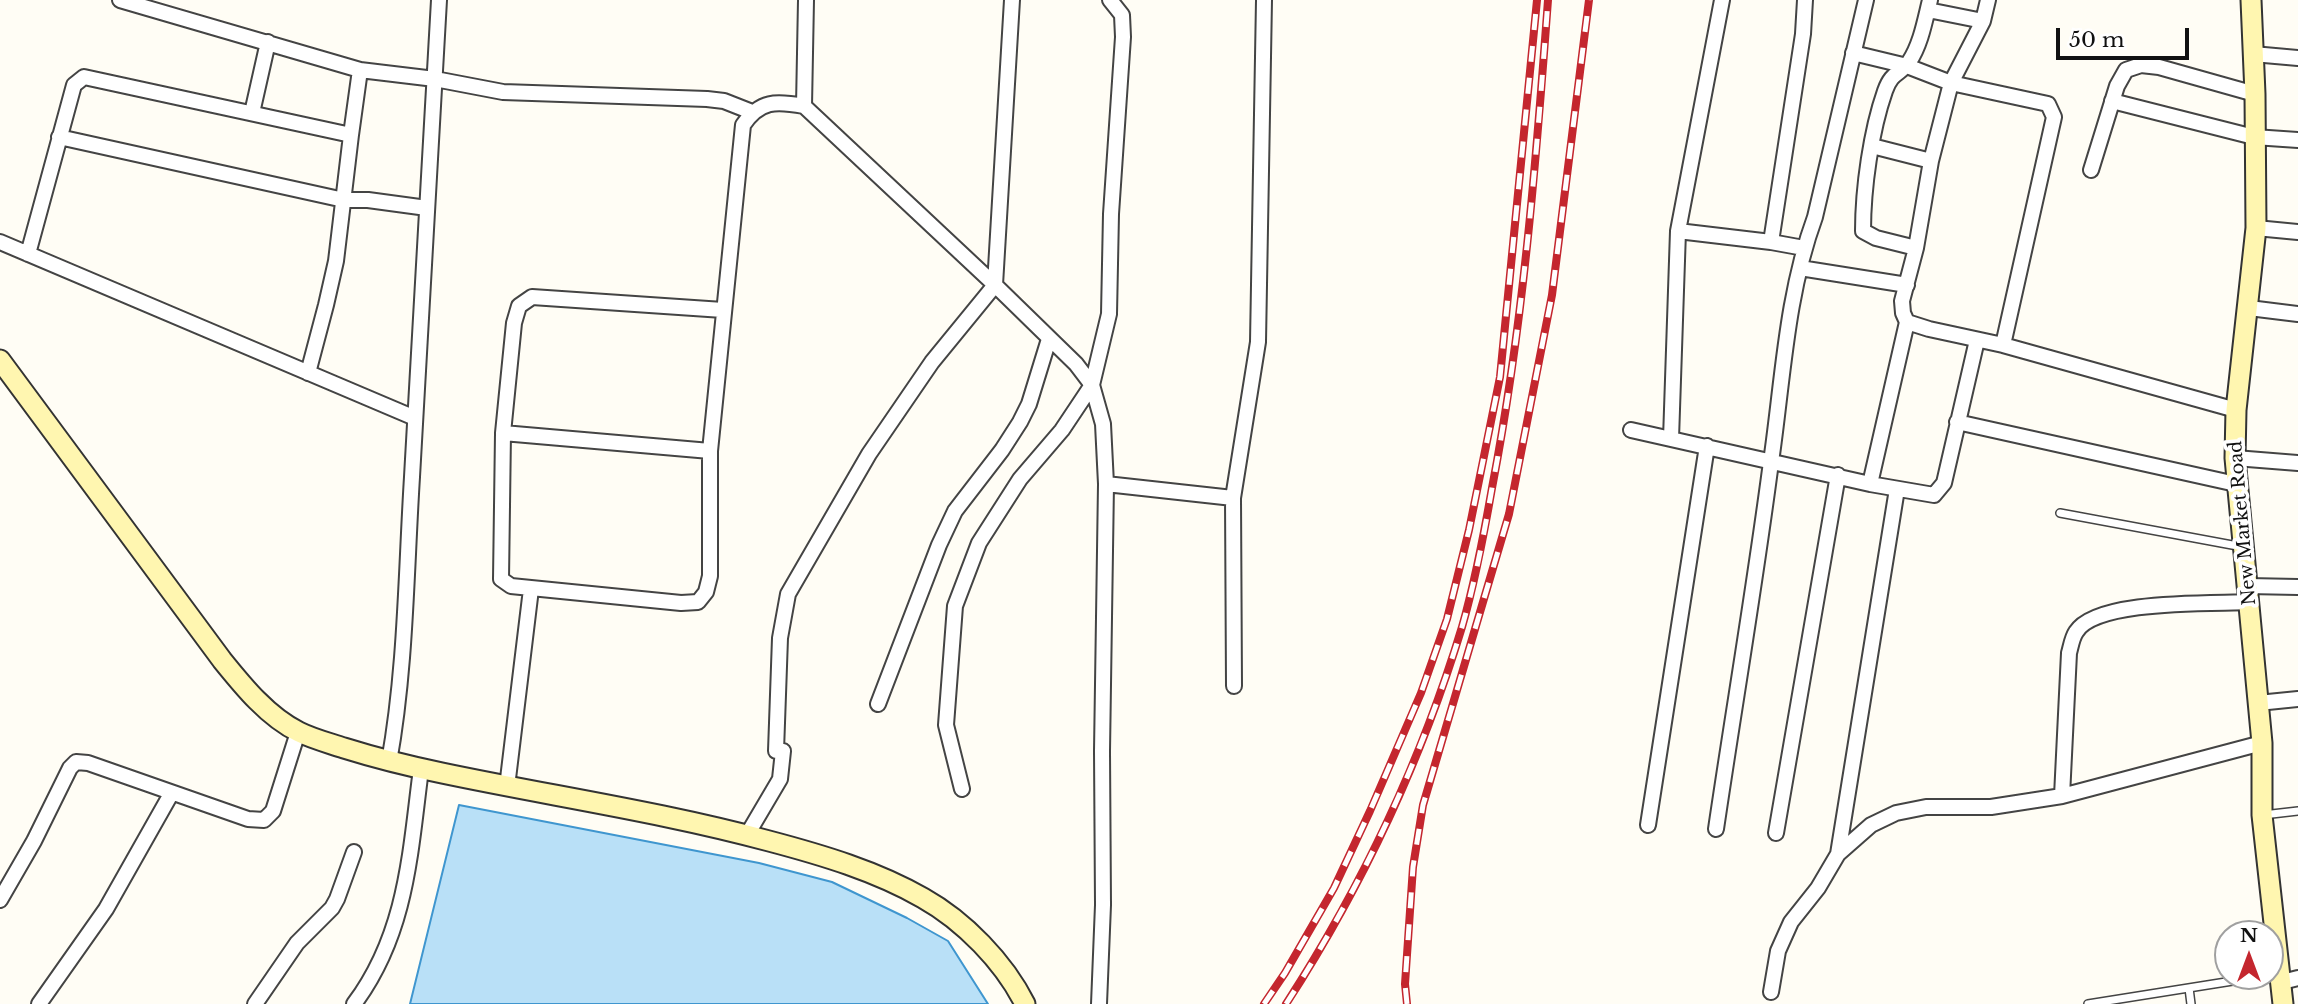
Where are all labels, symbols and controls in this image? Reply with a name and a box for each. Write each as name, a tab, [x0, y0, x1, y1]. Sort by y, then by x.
scale bar	[2060, 14, 2193, 58]
text: 50 m	[2069, 27, 2124, 53]
street label: New Market Road	[2225, 440, 2261, 606]
north arrow	[2214, 920, 2284, 990]
text: N	[2240, 924, 2258, 947]

